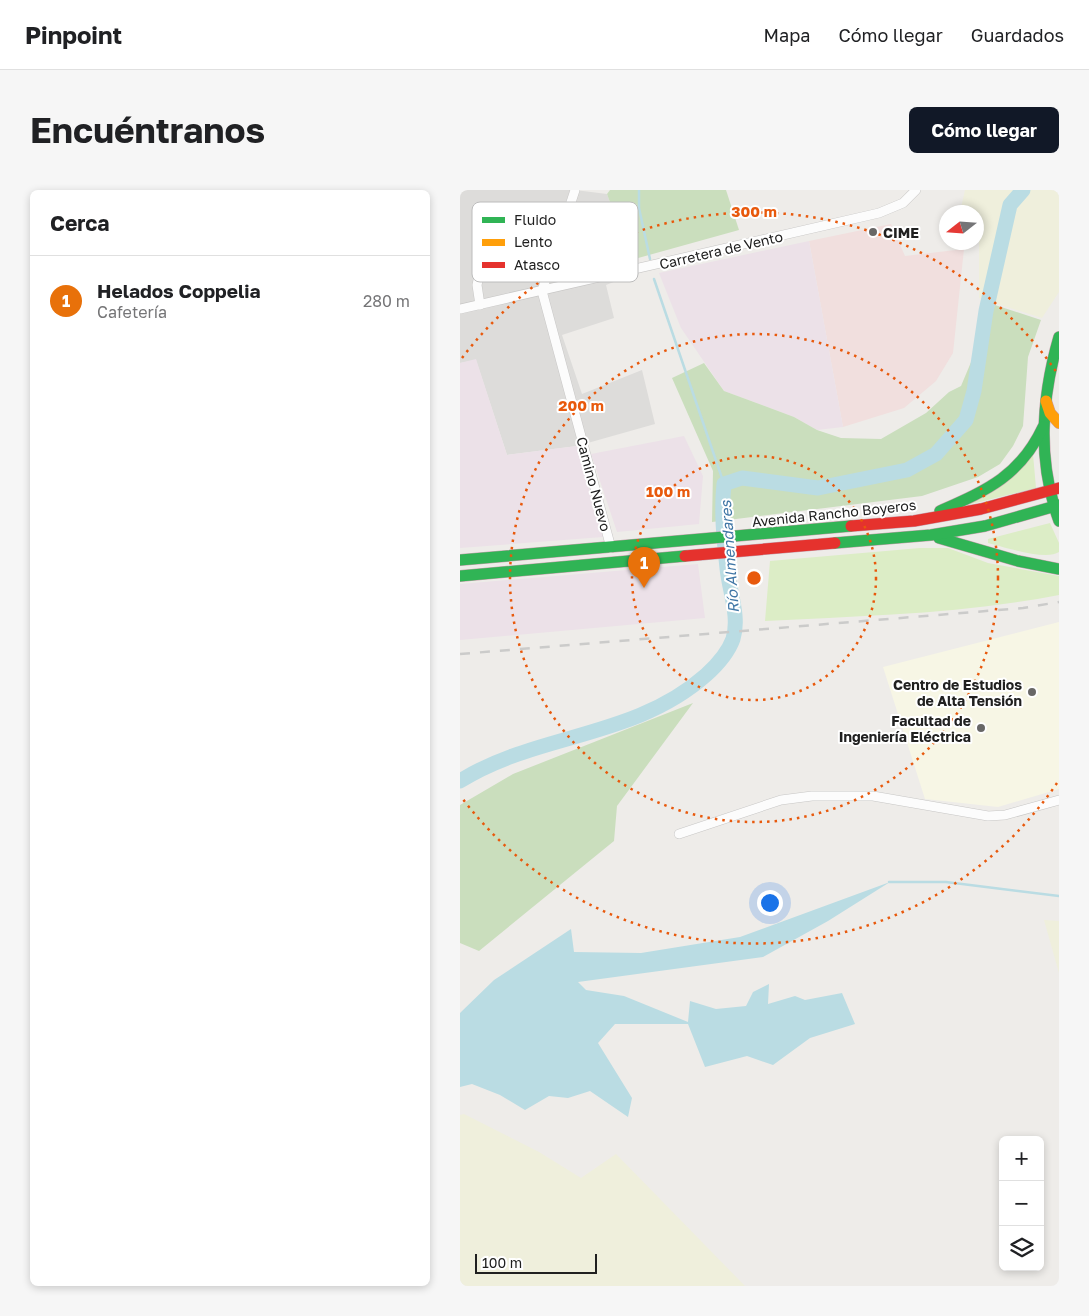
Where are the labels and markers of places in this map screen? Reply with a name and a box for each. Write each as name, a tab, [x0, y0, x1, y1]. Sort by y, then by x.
place label: CIME	[883, 224, 919, 241]
marker: CIME	[867, 226, 879, 238]
pin: 1	[628, 547, 660, 588]
centre of rings	[745, 569, 763, 587]
place label: Centro de Estudios de Alta Tensión	[893, 676, 1022, 709]
marker: Centro de Estudios de Alta Tensión	[1026, 686, 1038, 698]
place label: Facultad de Ingeniería Eléctrica	[839, 712, 971, 745]
marker: Facultad de Ingeniería Eléctrica	[975, 722, 987, 734]

